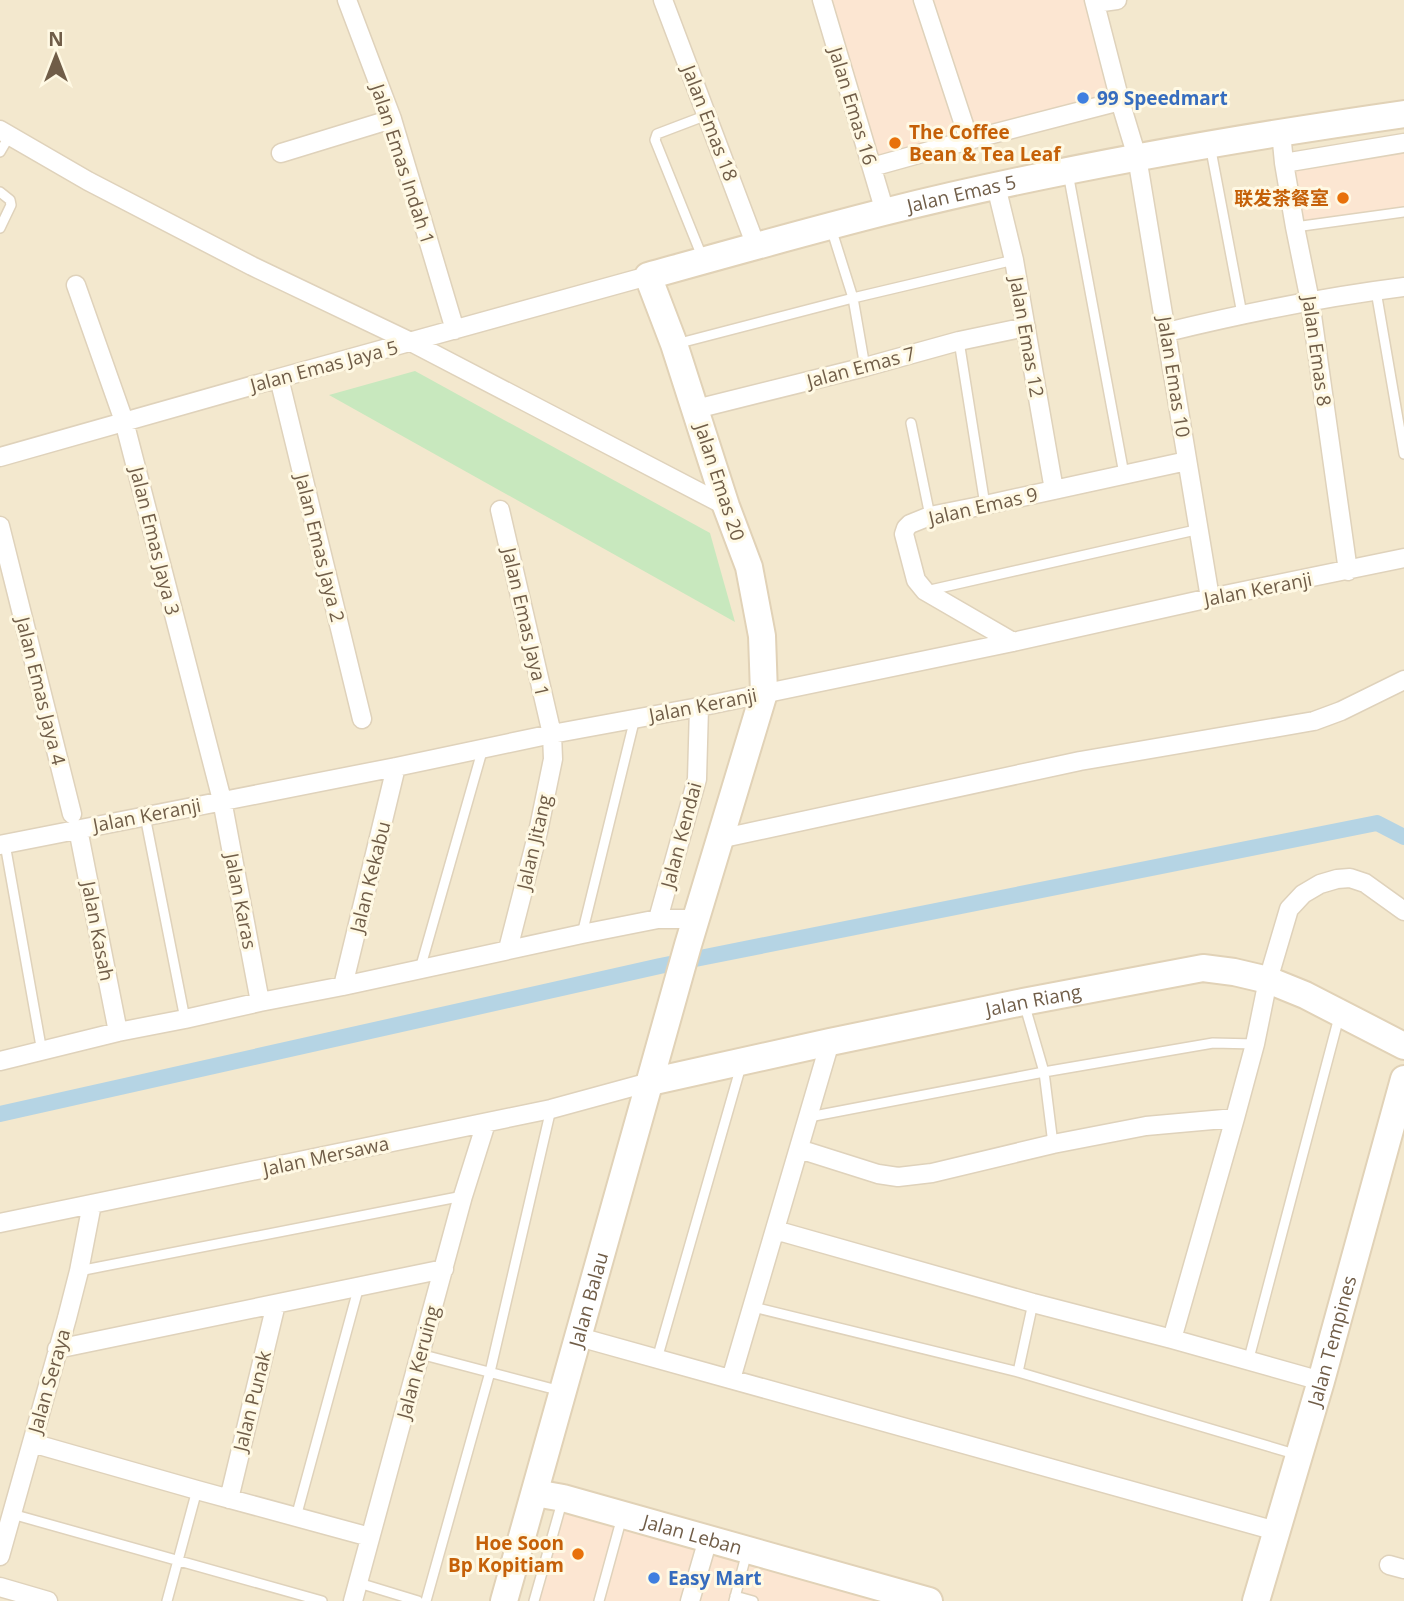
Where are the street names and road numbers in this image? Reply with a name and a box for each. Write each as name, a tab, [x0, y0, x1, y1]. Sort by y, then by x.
street label: Jalan Emas 16	[822, 42, 883, 168]
street label: Jalan Emas 18	[675, 60, 744, 185]
street label: Jalan Emas Indah 1	[364, 79, 441, 247]
street label: Jalan Emas 5	[902, 169, 1018, 219]
street label: Jalan Emas 12	[1003, 273, 1050, 399]
street label: Jalan Emas 8	[1296, 292, 1338, 408]
street label: Jalan Emas 10	[1151, 313, 1196, 439]
street label: Jalan Emas Jaya 5	[245, 334, 401, 399]
street label: Jalan Emas 7	[802, 340, 918, 394]
street label: Jalan Emas 20	[688, 418, 751, 544]
street label: Jalan Emas Jaya 3	[124, 462, 186, 618]
street label: Jalan Emas Jaya 2	[289, 469, 351, 625]
street label: Jalan Emas 9	[924, 481, 1040, 532]
street label: Jalan Emas Jaya 1	[496, 543, 556, 699]
street label: Jalan Keranji	[1200, 566, 1314, 613]
street label: Jalan Emas Jaya 4	[10, 612, 72, 768]
street label: Jalan Keranji	[645, 682, 759, 729]
street label: Jalan Kendai	[654, 779, 708, 893]
street label: Jalan Keranji	[89, 792, 203, 839]
street label: Jalan Jitang	[510, 792, 558, 894]
street label: Jalan Kekabu	[343, 819, 396, 937]
street label: Jalan Karas	[219, 849, 263, 951]
street label: Jalan Kasah	[75, 877, 120, 983]
street label: Jalan Riang	[981, 978, 1083, 1023]
street label: Jalan Mersawa	[259, 1130, 391, 1182]
street label: Jalan Balau	[562, 1249, 614, 1352]
street label: Jalan Tempines	[1301, 1273, 1362, 1411]
street label: Jalan Keruing	[390, 1303, 446, 1423]
street label: Jalan Seraya	[21, 1326, 76, 1438]
street label: Jalan Punak	[226, 1348, 277, 1456]
street label: Jalan Leban	[638, 1508, 745, 1561]

